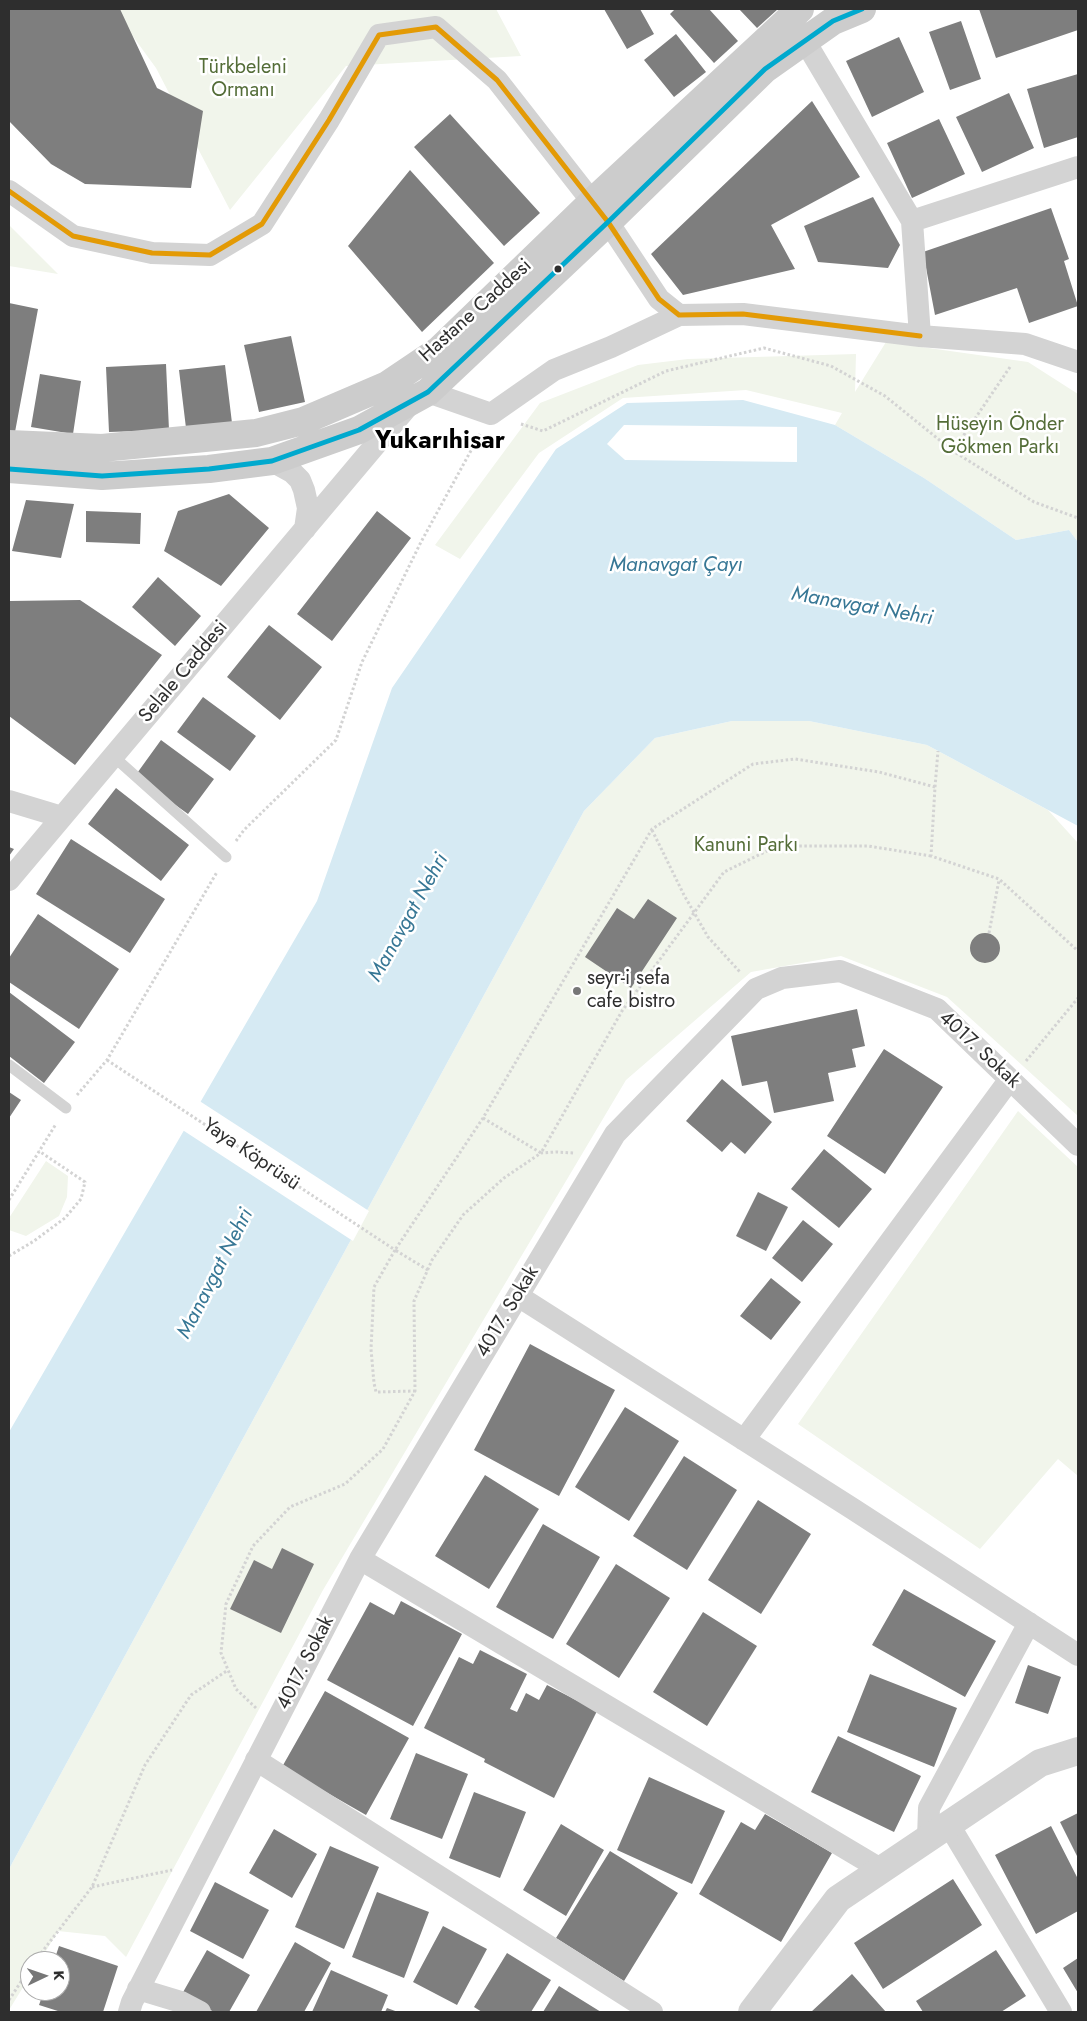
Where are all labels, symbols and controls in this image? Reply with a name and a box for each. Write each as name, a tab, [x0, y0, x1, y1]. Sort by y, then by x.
park label: Türkbeleni Ormanı	[199, 56, 287, 103]
street label: Hastane Caddesi	[415, 254, 537, 368]
unlabelled marker	[553, 264, 563, 274]
park label: Hüseyin Önder Gökmen Parkı	[936, 413, 1064, 460]
district label: Yukarıhisar	[375, 427, 505, 457]
water label: Manavgat Çayı	[609, 553, 743, 579]
water label: Manavgat Nehri	[790, 582, 934, 632]
street label: Selale Caddesi	[134, 616, 234, 728]
park label: Kanuni Parkı	[694, 834, 798, 858]
water label: Manavgat Nehri	[363, 849, 455, 987]
place label: seyr-i sefa cafe bistro	[587, 967, 675, 1014]
marker: seyr-i sefa cafe bistro	[571, 985, 583, 997]
street label: 4017. Sokak	[933, 1006, 1025, 1094]
street label: Yaya Köprüsü	[198, 1114, 304, 1196]
water label: Manavgat Nehri	[172, 1205, 260, 1343]
street label: 4017. Sokak	[471, 1262, 545, 1362]
street label: 4017. Sokak	[272, 1612, 340, 1714]
north arrow	[20, 1951, 70, 2001]
text: K	[49, 1970, 69, 1981]

